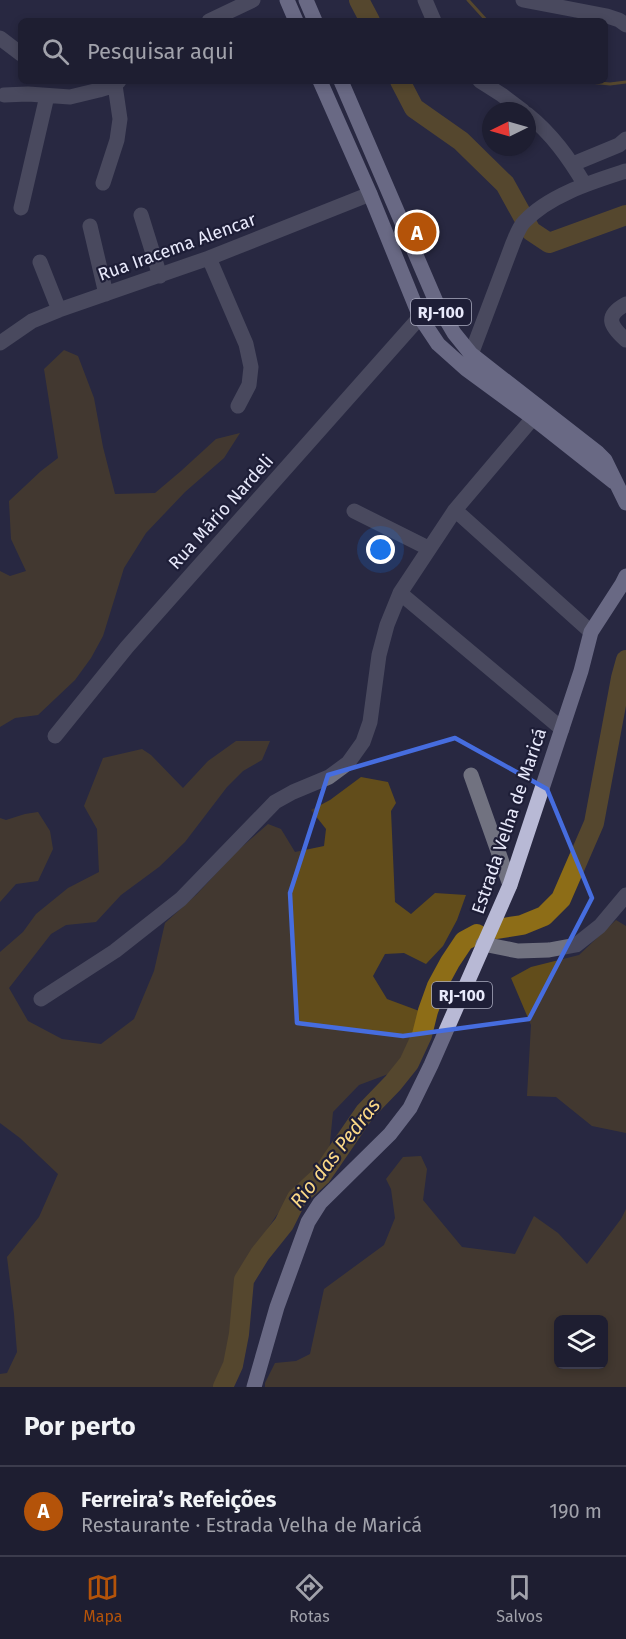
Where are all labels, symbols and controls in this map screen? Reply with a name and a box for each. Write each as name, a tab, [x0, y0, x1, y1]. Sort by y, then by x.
search box	[18, 18, 608, 84]
icon: search	[39, 35, 72, 68]
text: Pesquisar aqui	[87, 38, 234, 65]
north arrow	[482, 102, 536, 156]
street label: Rua Iracema Alencar	[95, 208, 259, 286]
pin: A	[398, 210, 436, 254]
road number: RJ-100	[411, 299, 471, 325]
street label: Rua Mário Nardeli	[164, 450, 278, 574]
your location	[366, 535, 395, 564]
street label: Estrada Velha de Maricá	[467, 725, 551, 917]
road number: RJ-100	[432, 982, 492, 1008]
water label: Rio das Pedras	[285, 1093, 385, 1213]
map controls	[554, 1315, 608, 1369]
button: layers	[554, 1315, 608, 1369]
text: Por perto	[24, 1411, 136, 1442]
text: Ferreira’s Refeições	[81, 1486, 276, 1513]
text: A	[38, 1499, 49, 1523]
text: 190 m	[549, 1499, 602, 1523]
text: Restaurante · Estrada Velha de Maricá	[81, 1513, 422, 1537]
tab: Mapa	[83, 1571, 123, 1626]
tab: Rotas	[289, 1571, 330, 1626]
tab: Salvos	[496, 1571, 543, 1626]

